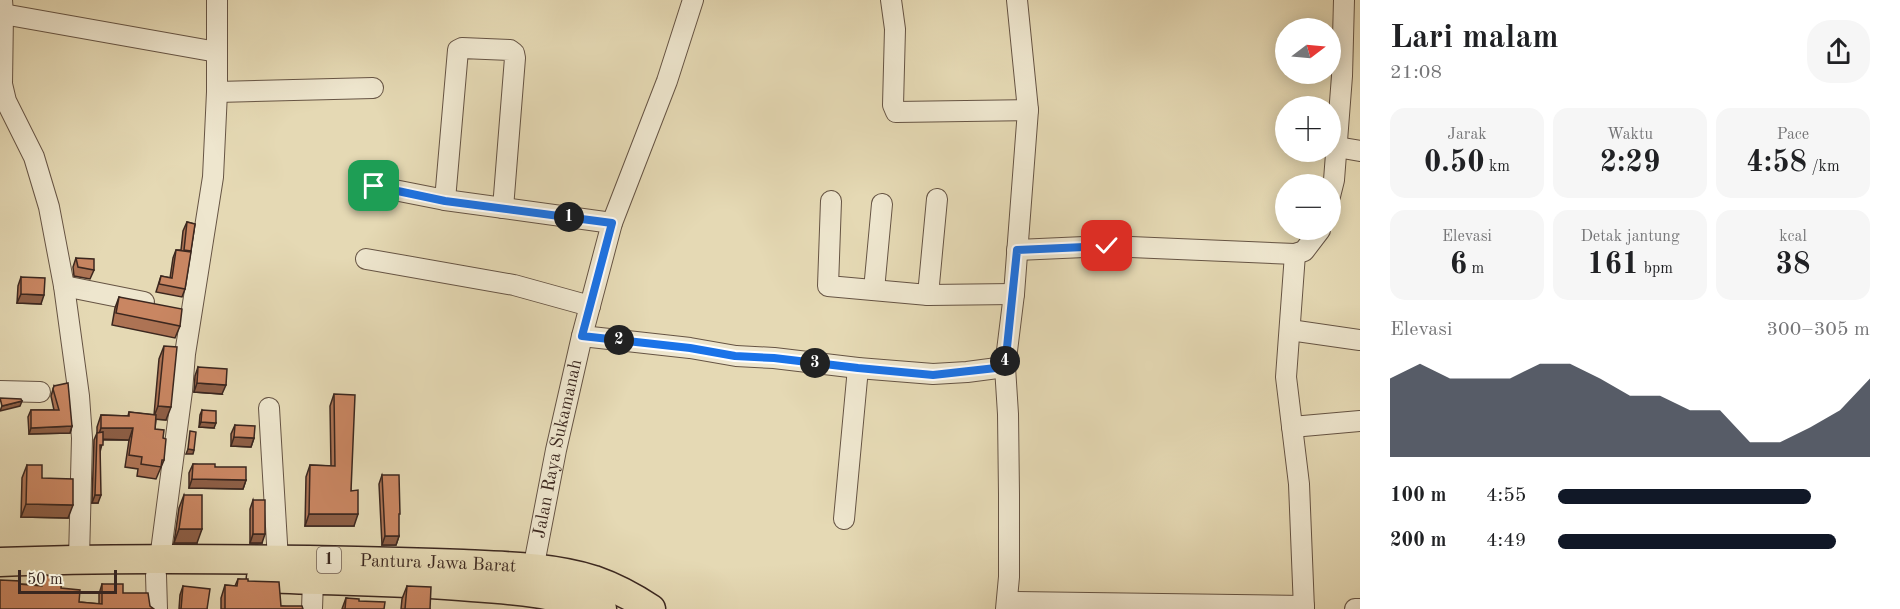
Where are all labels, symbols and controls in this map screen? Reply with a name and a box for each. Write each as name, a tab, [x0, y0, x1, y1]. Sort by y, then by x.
north arrow	[1275, 18, 1341, 84]
map controls	[1275, 18, 1341, 240]
button: share	[1807, 20, 1870, 83]
text: Lari malam	[1390, 22, 1559, 55]
text: 21:08	[1390, 63, 1442, 83]
button: +	[1275, 96, 1341, 162]
text: Jarak	[1447, 127, 1487, 143]
text: Waktu	[1607, 127, 1653, 143]
text: Pace	[1777, 127, 1809, 143]
text: 0.50	[1424, 148, 1485, 178]
text: 2:29	[1600, 148, 1660, 178]
text: 4:58	[1746, 148, 1807, 178]
text: km	[1485, 159, 1510, 175]
text: /km	[1807, 159, 1840, 175]
pin	[348, 160, 399, 211]
icon: arrive	[357, 169, 390, 202]
button: −	[1275, 174, 1341, 240]
pin: 1	[554, 202, 584, 232]
text: 1	[564, 209, 574, 225]
pin	[1081, 220, 1132, 271]
icon: check	[1090, 229, 1123, 262]
text: Elevasi	[1442, 229, 1492, 245]
text: Detak jantung	[1580, 229, 1680, 245]
text: kcal	[1779, 229, 1807, 245]
text: 6	[1450, 250, 1467, 280]
text: 161	[1587, 250, 1639, 280]
text: 38	[1776, 250, 1810, 280]
text: m	[1467, 261, 1484, 277]
text: bpm	[1639, 261, 1673, 277]
text: Elevasi	[1390, 320, 1452, 340]
text: 300–305 m	[1767, 320, 1870, 340]
pin: 2	[604, 325, 634, 355]
text: 2	[614, 332, 624, 348]
pin: 4	[990, 346, 1020, 376]
pin: 3	[800, 348, 830, 378]
text: 4	[1000, 353, 1010, 369]
text: 3	[810, 355, 820, 371]
street label: Jalan Raya Sukamanah	[530, 357, 585, 540]
text: 100 m	[1390, 486, 1446, 506]
text: 4:55	[1486, 486, 1526, 506]
text: 200 m	[1390, 531, 1446, 551]
text: 4:49	[1486, 531, 1526, 551]
road number: 1	[317, 547, 341, 573]
street label: Pantura Jawa Barat	[359, 552, 517, 576]
scale bar	[18, 567, 117, 594]
text: 50 m	[27, 572, 63, 588]

